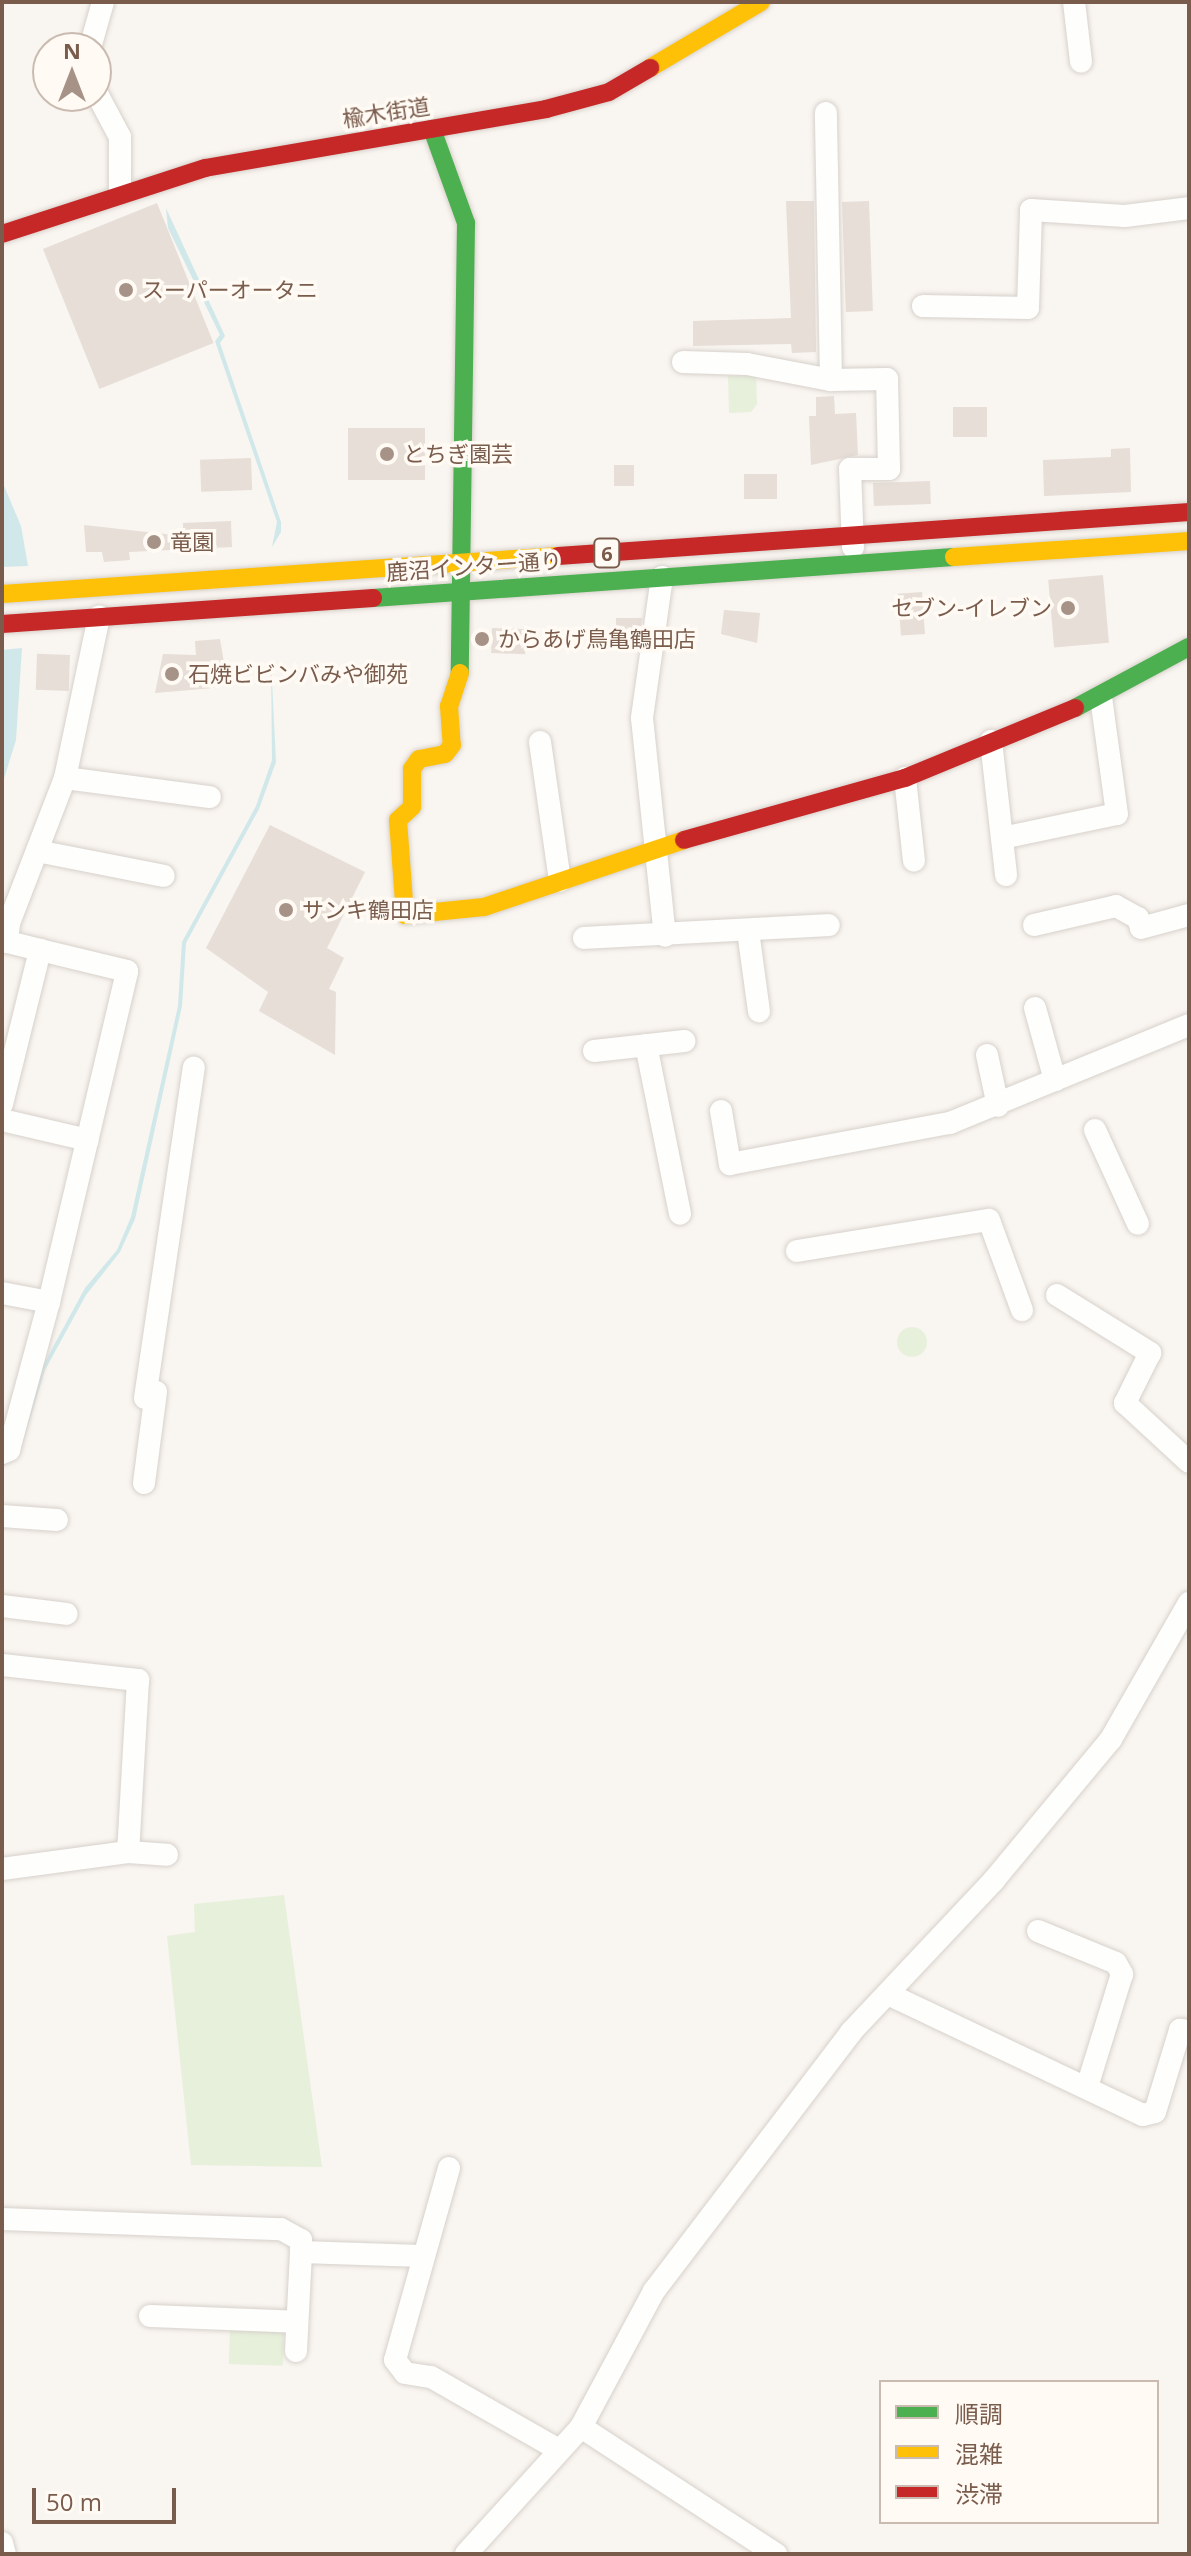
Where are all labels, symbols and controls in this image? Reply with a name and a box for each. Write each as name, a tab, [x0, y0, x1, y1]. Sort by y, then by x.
north arrow	[32, 32, 112, 112]
text: N	[63, 35, 81, 65]
street label: 楡木街道	[340, 92, 432, 132]
place label: スーパーオータニ	[142, 277, 318, 303]
marker: スーパーオータニ	[117, 281, 135, 299]
place label: とちぎ園芸	[403, 441, 513, 467]
marker: とちぎ園芸	[378, 445, 396, 463]
place label: 竜園	[170, 529, 214, 555]
marker: 竜園	[145, 533, 163, 551]
road number: 6	[593, 537, 621, 569]
street label: 鹿沼インター通り	[385, 547, 563, 585]
place label: セブン-イレブン	[891, 595, 1052, 621]
marker: セブン-イレブン	[1059, 599, 1077, 617]
place label: からあげ鳥亀鶴田店	[498, 626, 696, 652]
marker: からあげ鳥亀鶴田店	[473, 630, 491, 648]
place label: 石焼ビビンバみや御苑	[188, 661, 408, 687]
marker: 石焼ビビンバみや御苑	[163, 665, 181, 683]
place label: サンキ鶴田店	[302, 897, 434, 923]
marker: サンキ鶴田店	[277, 901, 295, 919]
legend	[879, 2380, 1159, 2524]
text: 順調	[955, 2397, 1003, 2430]
text: 混雑	[955, 2437, 1003, 2470]
scale bar	[36, 2472, 180, 2522]
text: 渋滞	[955, 2477, 1003, 2510]
text: 50 m	[46, 2485, 102, 2518]

